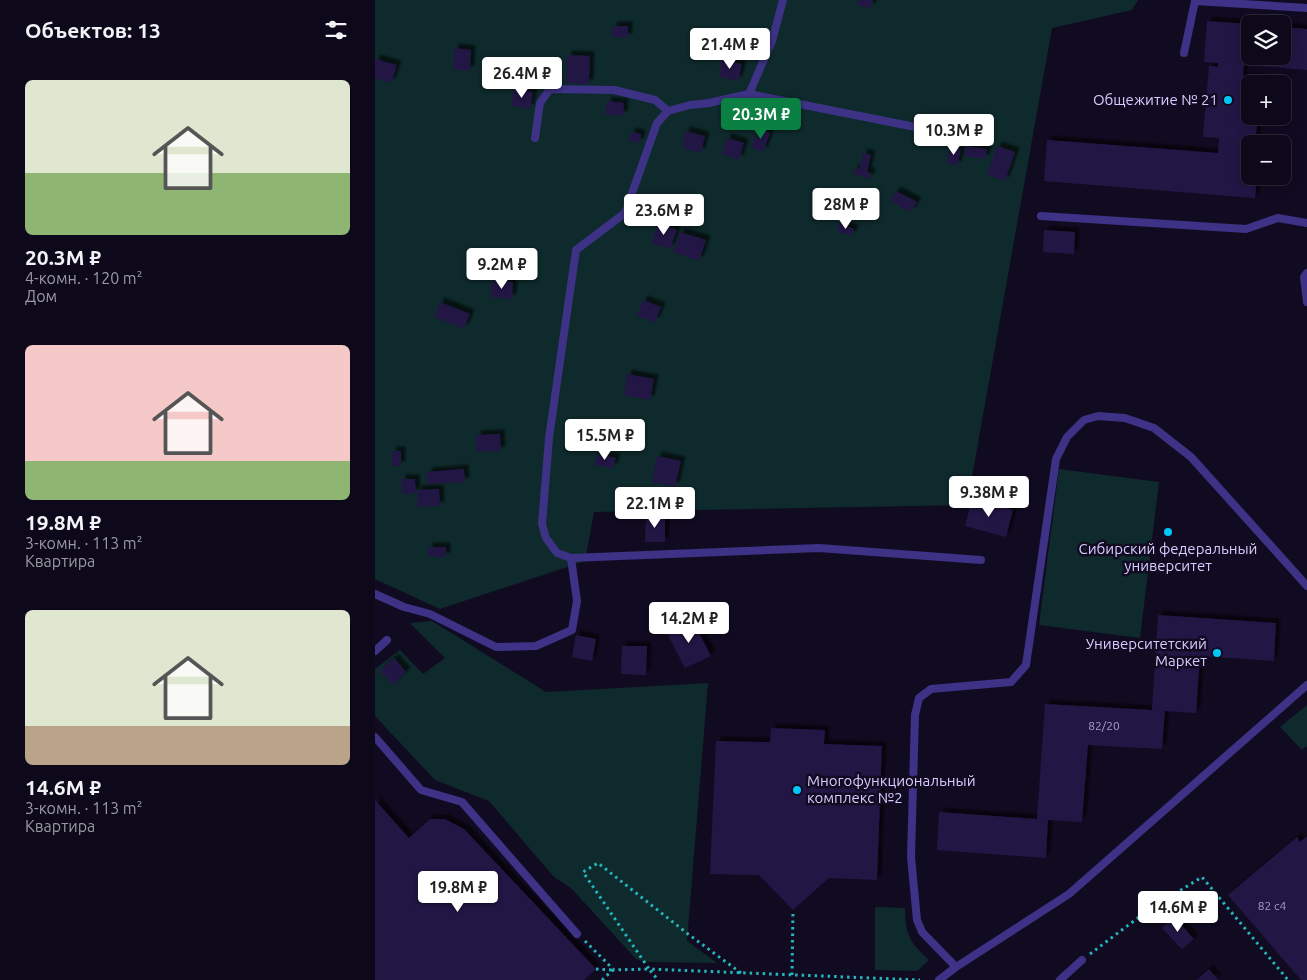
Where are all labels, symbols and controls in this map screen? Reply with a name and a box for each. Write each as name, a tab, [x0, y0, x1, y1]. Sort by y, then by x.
map controls	[1241, 15, 1291, 185]
button: layers	[1241, 15, 1291, 65]
icon: filters	[322, 16, 350, 44]
text: Объектов: 13	[25, 18, 161, 42]
pin: 21.4M ₽	[684, 28, 776, 70]
text: 21.4M ₽	[701, 35, 759, 53]
pin: 26.4M ₽	[476, 56, 568, 99]
text: 26.4M ₽	[493, 64, 551, 82]
button: +	[1241, 75, 1291, 125]
place label: Общежитие № 21	[1093, 91, 1218, 108]
marker: Общежитие № 21	[1222, 94, 1234, 106]
pin: 20.3M ₽	[715, 98, 807, 140]
text: 20.3M ₽	[732, 105, 790, 123]
icon: home	[143, 113, 233, 203]
pin: 10.3M ₽	[908, 114, 1000, 156]
text: 10.3M ₽	[925, 121, 983, 139]
button: −	[1241, 135, 1291, 185]
pin: 28M ₽	[811, 188, 881, 230]
pin: 23.6M ₽	[618, 194, 710, 236]
text: 28M ₽	[823, 195, 869, 213]
text: 23.6M ₽	[635, 201, 693, 219]
text: 20.3M ₽	[25, 245, 101, 269]
pin: 9.2M ₽	[461, 248, 543, 290]
text: 9.2M ₽	[477, 255, 527, 273]
text: 4-комн. · 120 m²	[25, 269, 142, 287]
text: Дом	[25, 287, 57, 305]
icon: home	[143, 378, 233, 468]
pin: 15.5M ₽	[559, 418, 651, 461]
text: 15.5M ₽	[576, 426, 634, 444]
pin: 9.38M ₽	[943, 476, 1035, 518]
text: 9.38M ₽	[960, 483, 1018, 501]
pin: 22.1M ₽	[609, 486, 701, 529]
text: 22.1M ₽	[626, 494, 684, 512]
text: 19.8M ₽	[25, 510, 101, 534]
marker: Сибирский федеральный университет	[1162, 526, 1174, 538]
text: 3-комн. · 113 m²	[25, 534, 142, 552]
place label: Сибирский федеральный университет	[1079, 540, 1257, 574]
text: Квартира	[25, 552, 95, 570]
pin: 14.2M ₽	[643, 602, 735, 644]
text: 14.2M ₽	[660, 609, 718, 627]
place label: Университетский Маркет	[1086, 635, 1207, 669]
icon: home	[143, 643, 233, 733]
marker: Университетский Маркет	[1211, 647, 1223, 659]
house number: 82/20	[1088, 719, 1120, 732]
place label: Многофункциональный комплекс №2	[807, 772, 976, 806]
text: 14.6M ₽	[25, 775, 101, 799]
marker: Многофункциональный комплекс №2	[791, 784, 803, 796]
text: 3-комн. · 113 m²	[25, 799, 142, 817]
text: Квартира	[25, 817, 95, 835]
pin: 19.8M ₽	[412, 870, 504, 913]
text: 19.8M ₽	[429, 878, 487, 896]
pin: 14.6M ₽	[1132, 890, 1224, 933]
text: 14.6M ₽	[1149, 898, 1207, 916]
house number: 82 с4	[1258, 899, 1287, 912]

